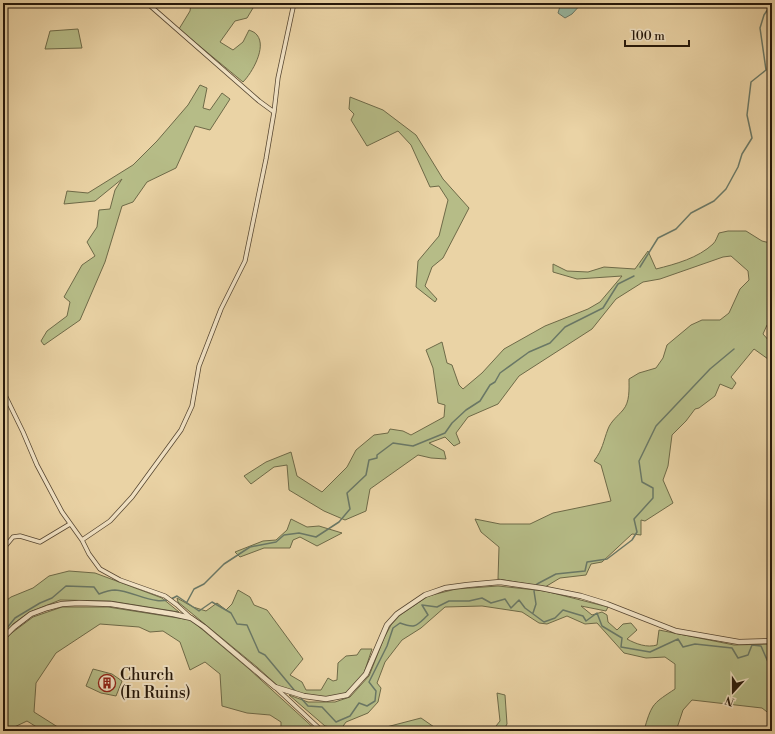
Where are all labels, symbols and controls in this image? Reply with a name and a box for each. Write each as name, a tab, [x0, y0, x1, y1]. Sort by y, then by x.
scale bar	[625, 22, 689, 48]
text: 100 m	[631, 29, 665, 44]
place label: Church (In Ruins)	[120, 665, 191, 703]
north arrow	[713, 672, 753, 712]
building icon: Church (In Ruins)	[97, 673, 117, 693]
text: N	[723, 692, 736, 708]

